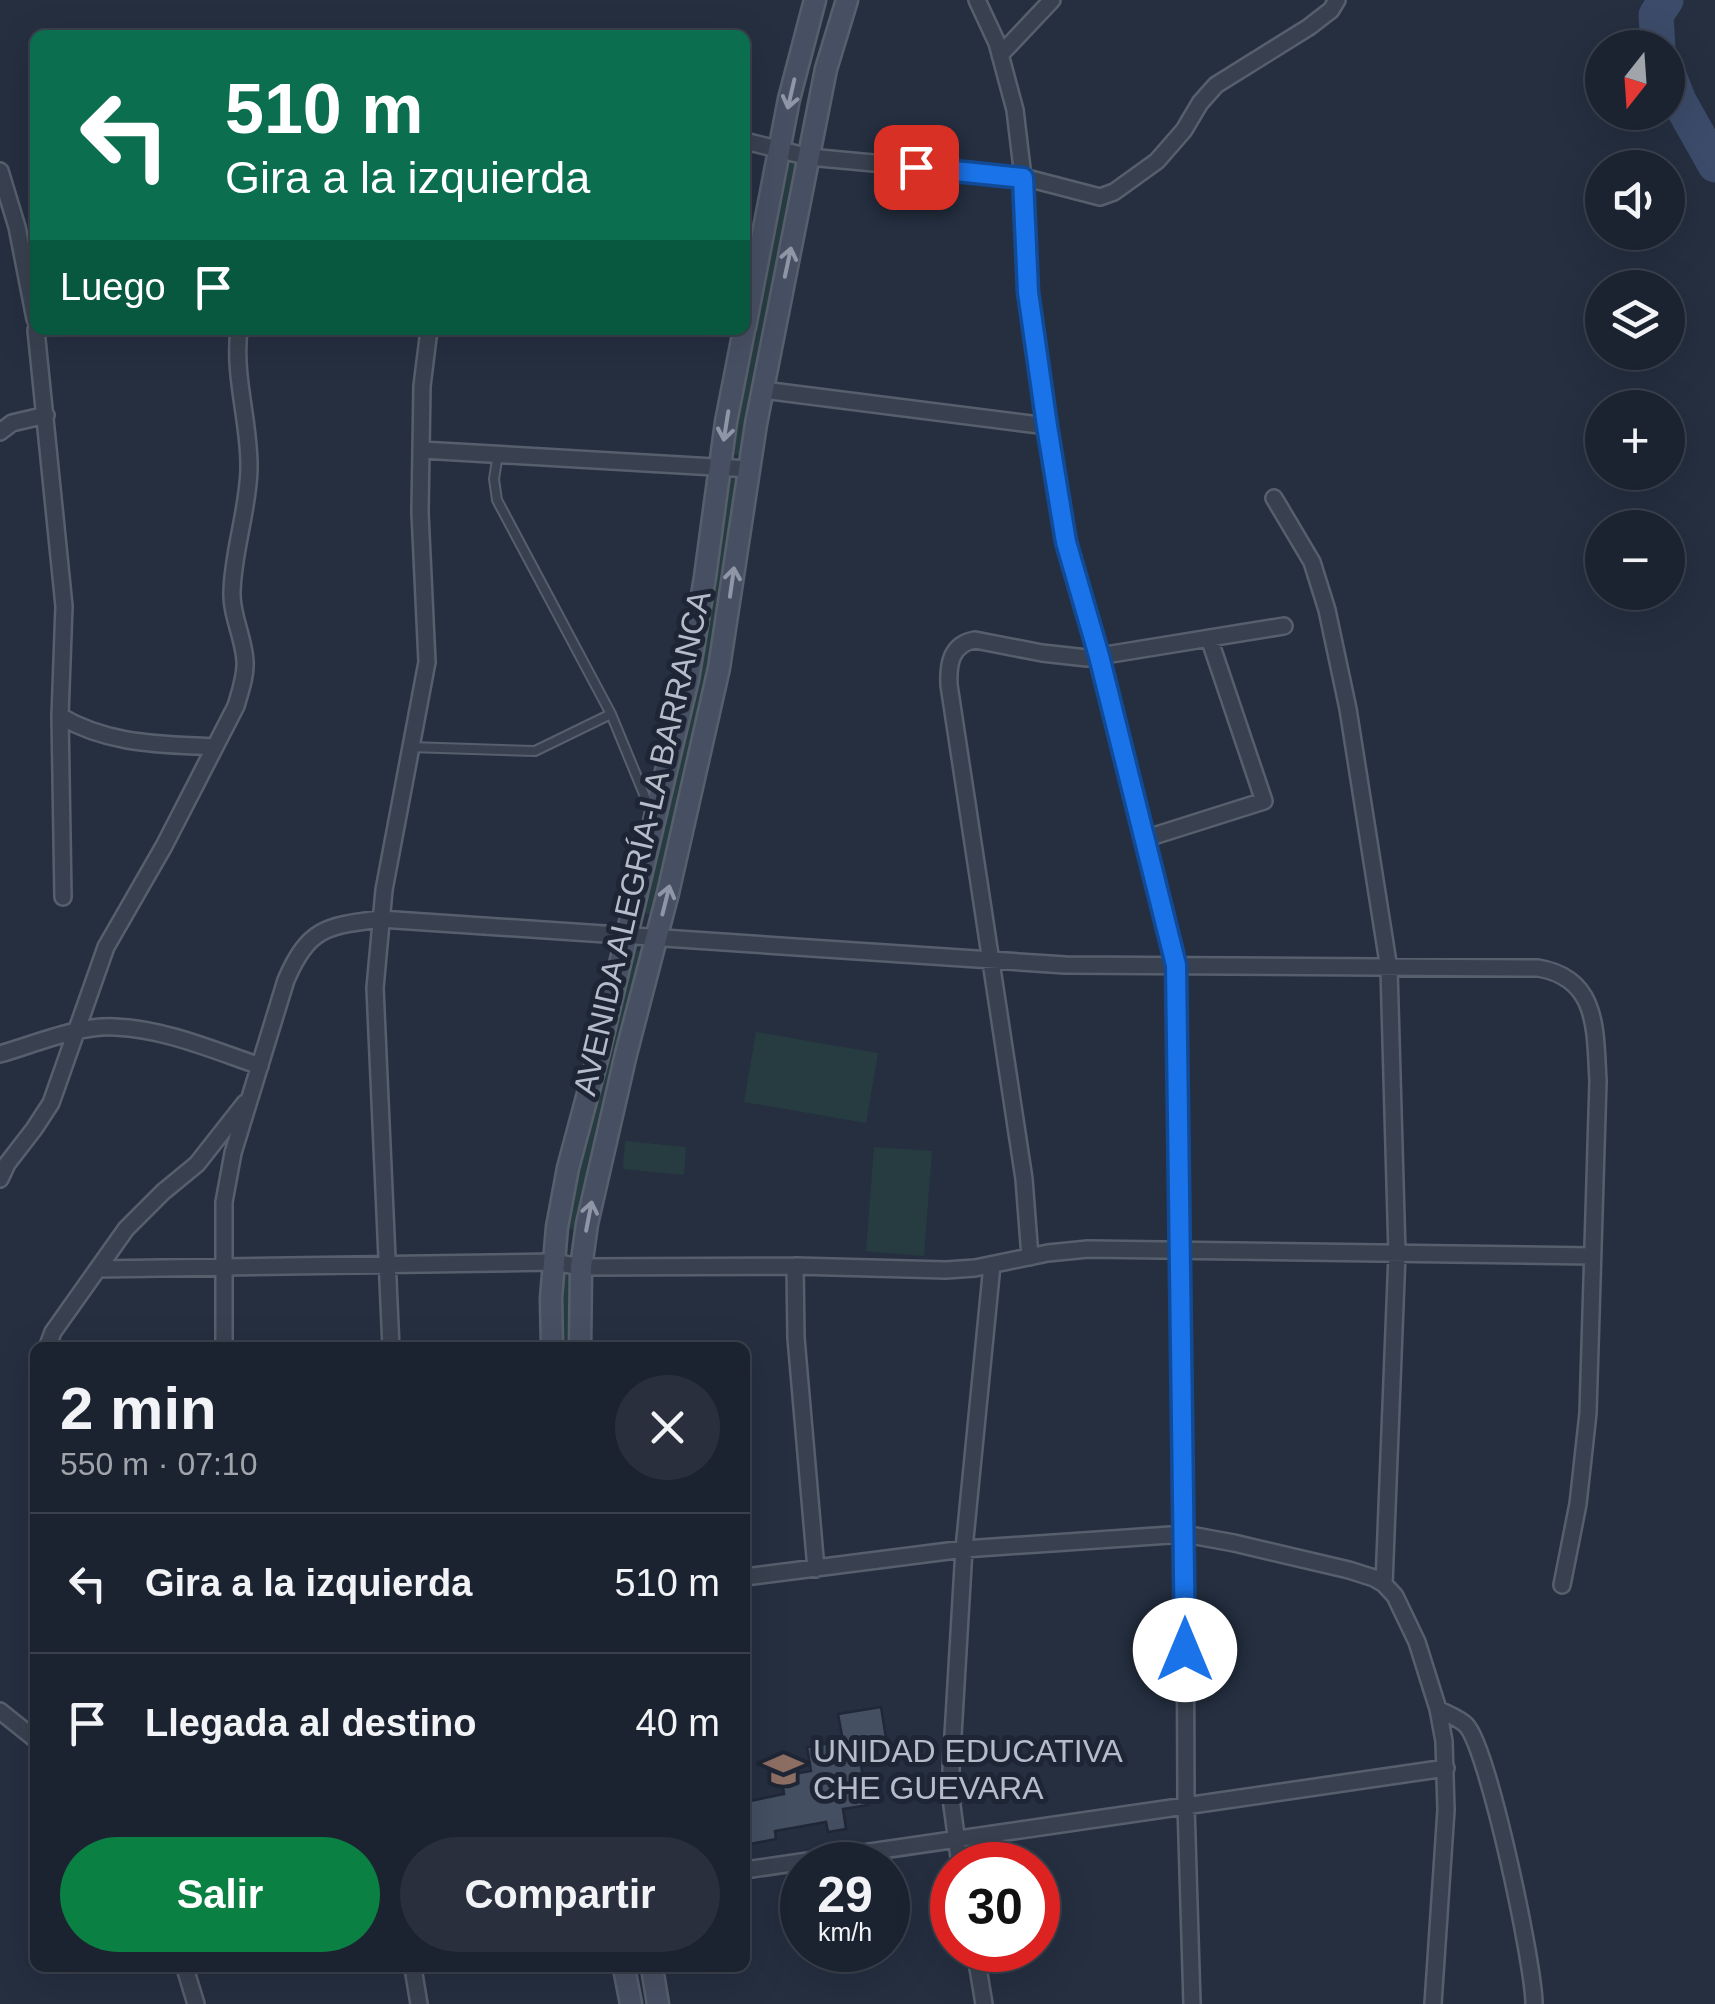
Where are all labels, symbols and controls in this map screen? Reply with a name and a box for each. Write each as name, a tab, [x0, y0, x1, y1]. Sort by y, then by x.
north arrow	[1585, 30, 1685, 130]
map controls	[1585, 30, 1685, 610]
icon: left	[60, 70, 190, 200]
text: 510 m	[225, 70, 423, 148]
one-way arrow	[780, 77, 799, 109]
pin	[874, 125, 959, 210]
icon: arrive	[889, 140, 944, 195]
button: sound	[1585, 150, 1685, 250]
text: Gira a la izquierda	[225, 152, 590, 203]
one-way arrow	[780, 247, 799, 279]
icon: arrive	[186, 260, 241, 315]
text: Luego	[60, 266, 166, 308]
button: layers	[1585, 270, 1685, 370]
button: +	[1585, 390, 1685, 490]
one-way arrow	[716, 409, 734, 441]
button: −	[1585, 510, 1685, 610]
one-way arrow	[723, 566, 742, 599]
street label: AVENIDA ALEGRÍA-LA BARRANCA	[566, 586, 718, 1099]
one-way arrow	[658, 885, 676, 917]
one-way arrow	[581, 1201, 600, 1233]
text: 2 min	[60, 1375, 217, 1442]
button: close	[615, 1375, 720, 1480]
text: 550 m · 07:10	[60, 1446, 257, 1482]
icon: left	[60, 1556, 115, 1611]
text: Gira a la izquierda	[145, 1562, 472, 1604]
text: 510 m	[614, 1562, 720, 1604]
position arrow	[1133, 1598, 1237, 1702]
icon: arrive	[60, 1696, 115, 1751]
text: Llegada al destino	[145, 1702, 477, 1744]
text: 40 m	[636, 1702, 720, 1744]
place label: UNIDAD EDUCATIVA CHE GUEVARA	[813, 1733, 1124, 1806]
school or university icon: UNIDAD EDUCATIVA CHE GUEVARA	[762, 1748, 804, 1790]
button: Salir	[60, 1837, 380, 1952]
button: Compartir	[400, 1837, 720, 1952]
speed limit sign: 30	[930, 1842, 1060, 1972]
text: 29	[817, 1867, 873, 1923]
text: km/h	[818, 1918, 872, 1946]

